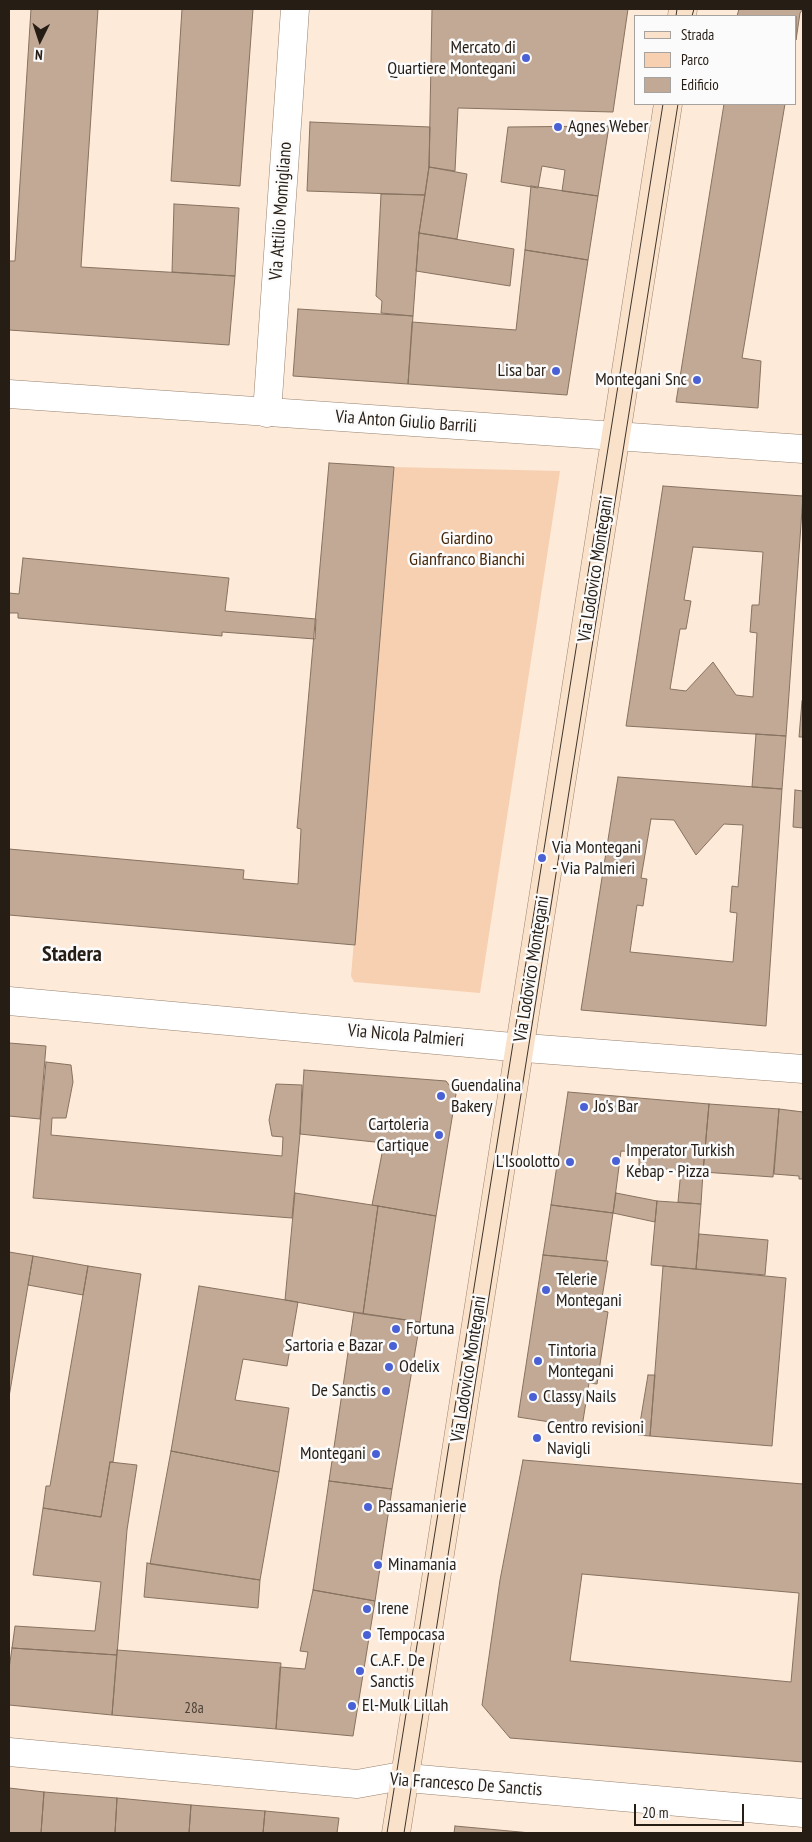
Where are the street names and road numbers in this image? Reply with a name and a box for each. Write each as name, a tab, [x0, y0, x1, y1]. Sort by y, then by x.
street label: Via Attilio Momigliano	[265, 141, 297, 281]
street label: Via Anton Giulio Barrili	[335, 406, 477, 438]
street label: Via Lodovico Montegani	[574, 494, 618, 644]
street label: Via Lodovico Montegani	[510, 894, 554, 1044]
street label: Via Nicola Palmieri	[347, 1020, 465, 1052]
street label: Via Lodovico Montegani	[447, 1294, 491, 1444]
street label: Via Francesco De Sanctis	[389, 1769, 543, 1801]

